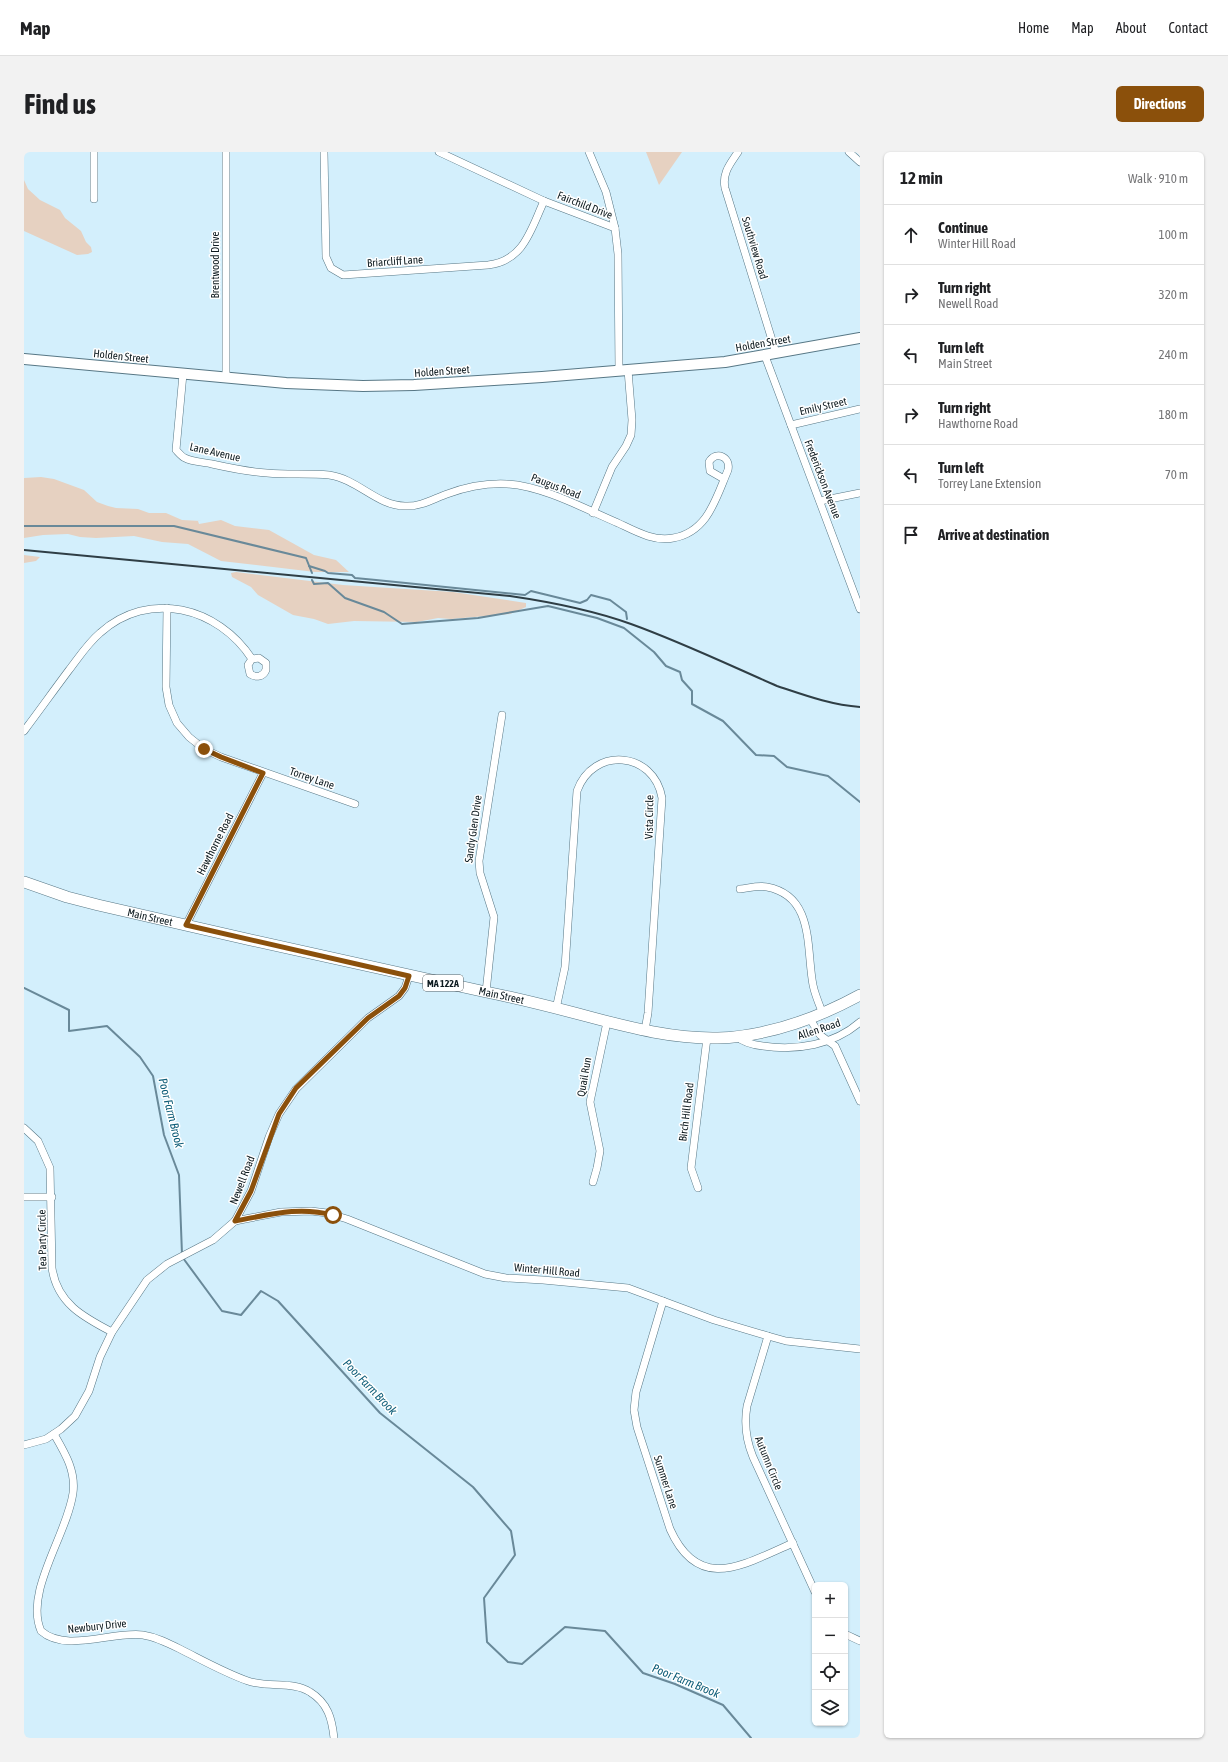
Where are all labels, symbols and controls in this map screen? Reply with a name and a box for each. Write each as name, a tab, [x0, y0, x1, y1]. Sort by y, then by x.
text: Map	[20, 17, 51, 39]
text: Home	[1018, 20, 1049, 36]
text: Map	[1071, 20, 1094, 36]
text: About	[1116, 20, 1147, 36]
text: Contact	[1169, 20, 1208, 36]
button: Directions	[1116, 86, 1204, 122]
text: Find us	[24, 88, 96, 120]
text: 12 min	[900, 168, 943, 188]
text: Walk · 910 m	[1128, 171, 1188, 186]
street label: Fairchild Drive	[556, 189, 614, 221]
street label: Southview Road	[740, 215, 770, 281]
text: Continue	[938, 219, 988, 236]
icon: ahead	[900, 224, 922, 246]
text: 100 m	[1159, 227, 1188, 242]
street label: Brentwood Drive	[209, 232, 221, 298]
text: Winter Hill Road	[938, 236, 1016, 251]
street label: Briarcliff Lane	[367, 253, 423, 269]
text: Turn right	[938, 279, 991, 296]
icon: right	[900, 284, 922, 306]
text: 320 m	[1159, 287, 1188, 302]
text: Newell Road	[938, 296, 998, 311]
street label: Holden Street	[735, 332, 791, 354]
text: Turn left	[938, 339, 984, 356]
icon: left	[900, 344, 922, 366]
street label: Holden Street	[93, 347, 149, 365]
text: 240 m	[1159, 347, 1188, 362]
text: Main Street	[938, 356, 992, 371]
street label: Holden Street	[414, 363, 470, 379]
street label: Emily Street	[798, 395, 848, 417]
text: Turn right	[938, 399, 991, 416]
icon: right	[900, 404, 922, 426]
text: 180 m	[1159, 407, 1188, 422]
text: Hawthorne Road	[938, 416, 1018, 431]
street label: Frederickson Avenue	[802, 438, 844, 520]
street label: Lane Avenue	[188, 440, 242, 464]
text: Turn left	[938, 459, 984, 476]
icon: left	[900, 464, 922, 486]
text: 70 m	[1165, 467, 1188, 482]
street label: Paugus Road	[530, 471, 582, 501]
text: Torrey Lane Extension	[938, 476, 1041, 491]
icon: arrive	[900, 524, 922, 546]
text: Arrive at destination	[938, 526, 1049, 543]
route end	[195, 740, 213, 758]
street label: Torrey Lane	[288, 765, 336, 791]
street label: Sandy Glen Drive	[462, 794, 484, 864]
street label: Vista Circle	[643, 795, 655, 839]
street label: Hawthorne Road	[194, 811, 236, 877]
street label: Main Street	[126, 906, 174, 928]
road number: MA 122A	[423, 975, 463, 991]
street label: Main Street	[478, 985, 525, 1006]
street label: Allen Road	[796, 1017, 842, 1041]
street label: Quail Run	[575, 1056, 593, 1098]
water label: Poor Farm Brook	[156, 1077, 187, 1150]
street label: Birch Hill Road	[676, 1082, 696, 1142]
street label: Newell Road	[227, 1154, 257, 1206]
route start	[324, 1206, 342, 1224]
street label: Tea Party Circle	[35, 1209, 49, 1271]
street label: Winter Hill Road	[514, 1261, 580, 1279]
water label: Poor Farm Brook	[340, 1356, 400, 1418]
street label: Autumn Circle	[753, 1435, 785, 1491]
street label: Summer Lane	[652, 1454, 680, 1510]
map controls	[812, 1582, 848, 1726]
button: +	[812, 1582, 848, 1618]
street label: Newbury Drive	[67, 1617, 127, 1635]
button: −	[812, 1618, 848, 1654]
button: locate	[812, 1654, 848, 1690]
water label: Poor Farm Brook	[650, 1661, 723, 1701]
button: layers	[812, 1690, 848, 1726]

